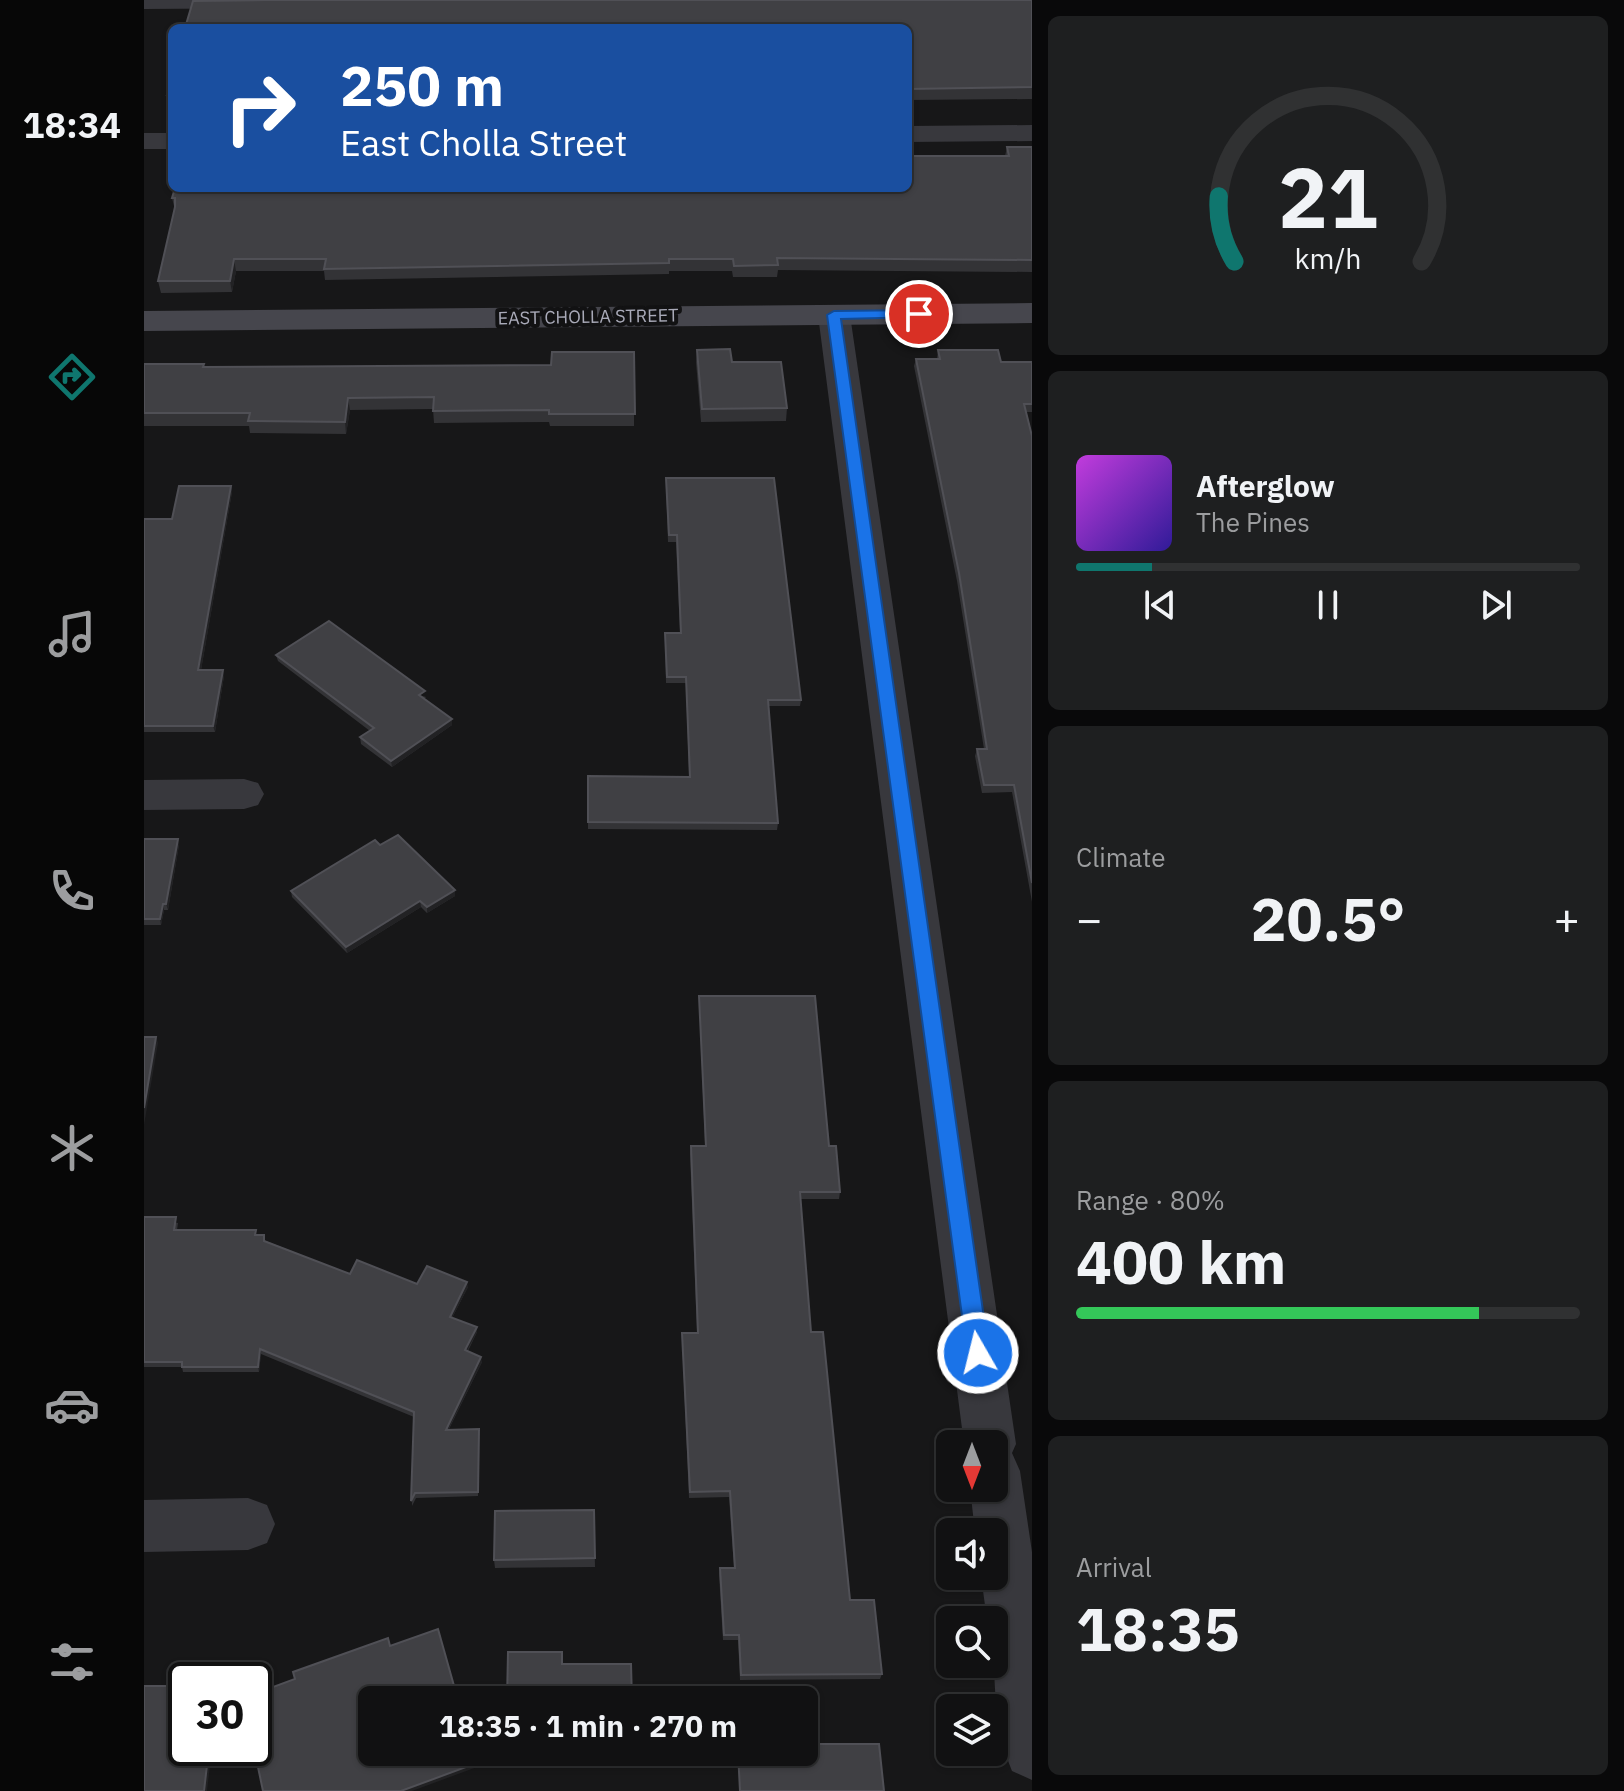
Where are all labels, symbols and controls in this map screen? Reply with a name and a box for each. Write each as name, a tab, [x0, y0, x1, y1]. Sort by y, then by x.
text: 250 m	[340, 49, 504, 121]
icon: right	[208, 56, 312, 160]
text: 18:34	[23, 101, 121, 148]
text: East Cholla Street	[340, 119, 627, 166]
text: 21	[1278, 142, 1378, 250]
text: km/h	[1294, 240, 1362, 277]
pin	[885, 280, 953, 348]
icon: arrive	[897, 292, 941, 336]
street label: EAST CHOLLA STREET	[497, 303, 679, 330]
icon: directions	[44, 349, 100, 405]
text: Afterglow	[1196, 466, 1335, 505]
text: The Pines	[1196, 505, 1310, 539]
icon: previous	[1138, 583, 1182, 627]
icon: pause	[1306, 583, 1350, 627]
icon: next	[1474, 583, 1518, 627]
icon: music	[44, 606, 100, 662]
text: Climate	[1076, 840, 1166, 874]
icon: phone	[44, 863, 100, 919]
text: 20.5°	[1251, 879, 1405, 958]
text: −	[1076, 890, 1102, 947]
text: +	[1554, 890, 1580, 947]
icon: climate	[44, 1120, 100, 1176]
text: Range · 80%	[1076, 1183, 1225, 1217]
text: 400 km	[1076, 1222, 1286, 1301]
position arrow	[936, 1311, 1020, 1395]
icon: car	[44, 1377, 100, 1433]
north arrow	[936, 1430, 1008, 1502]
map controls	[936, 1430, 1008, 1766]
button: sound	[936, 1518, 1008, 1590]
text: Arrival	[1076, 1550, 1152, 1584]
text: 18:35	[1076, 1589, 1240, 1668]
button: search	[936, 1606, 1008, 1678]
icon: filters	[44, 1634, 100, 1690]
speed limit sign: 30	[168, 1662, 272, 1766]
button: layers	[936, 1694, 1008, 1766]
text: 18:35 · 1 min · 270 m	[439, 1706, 737, 1745]

